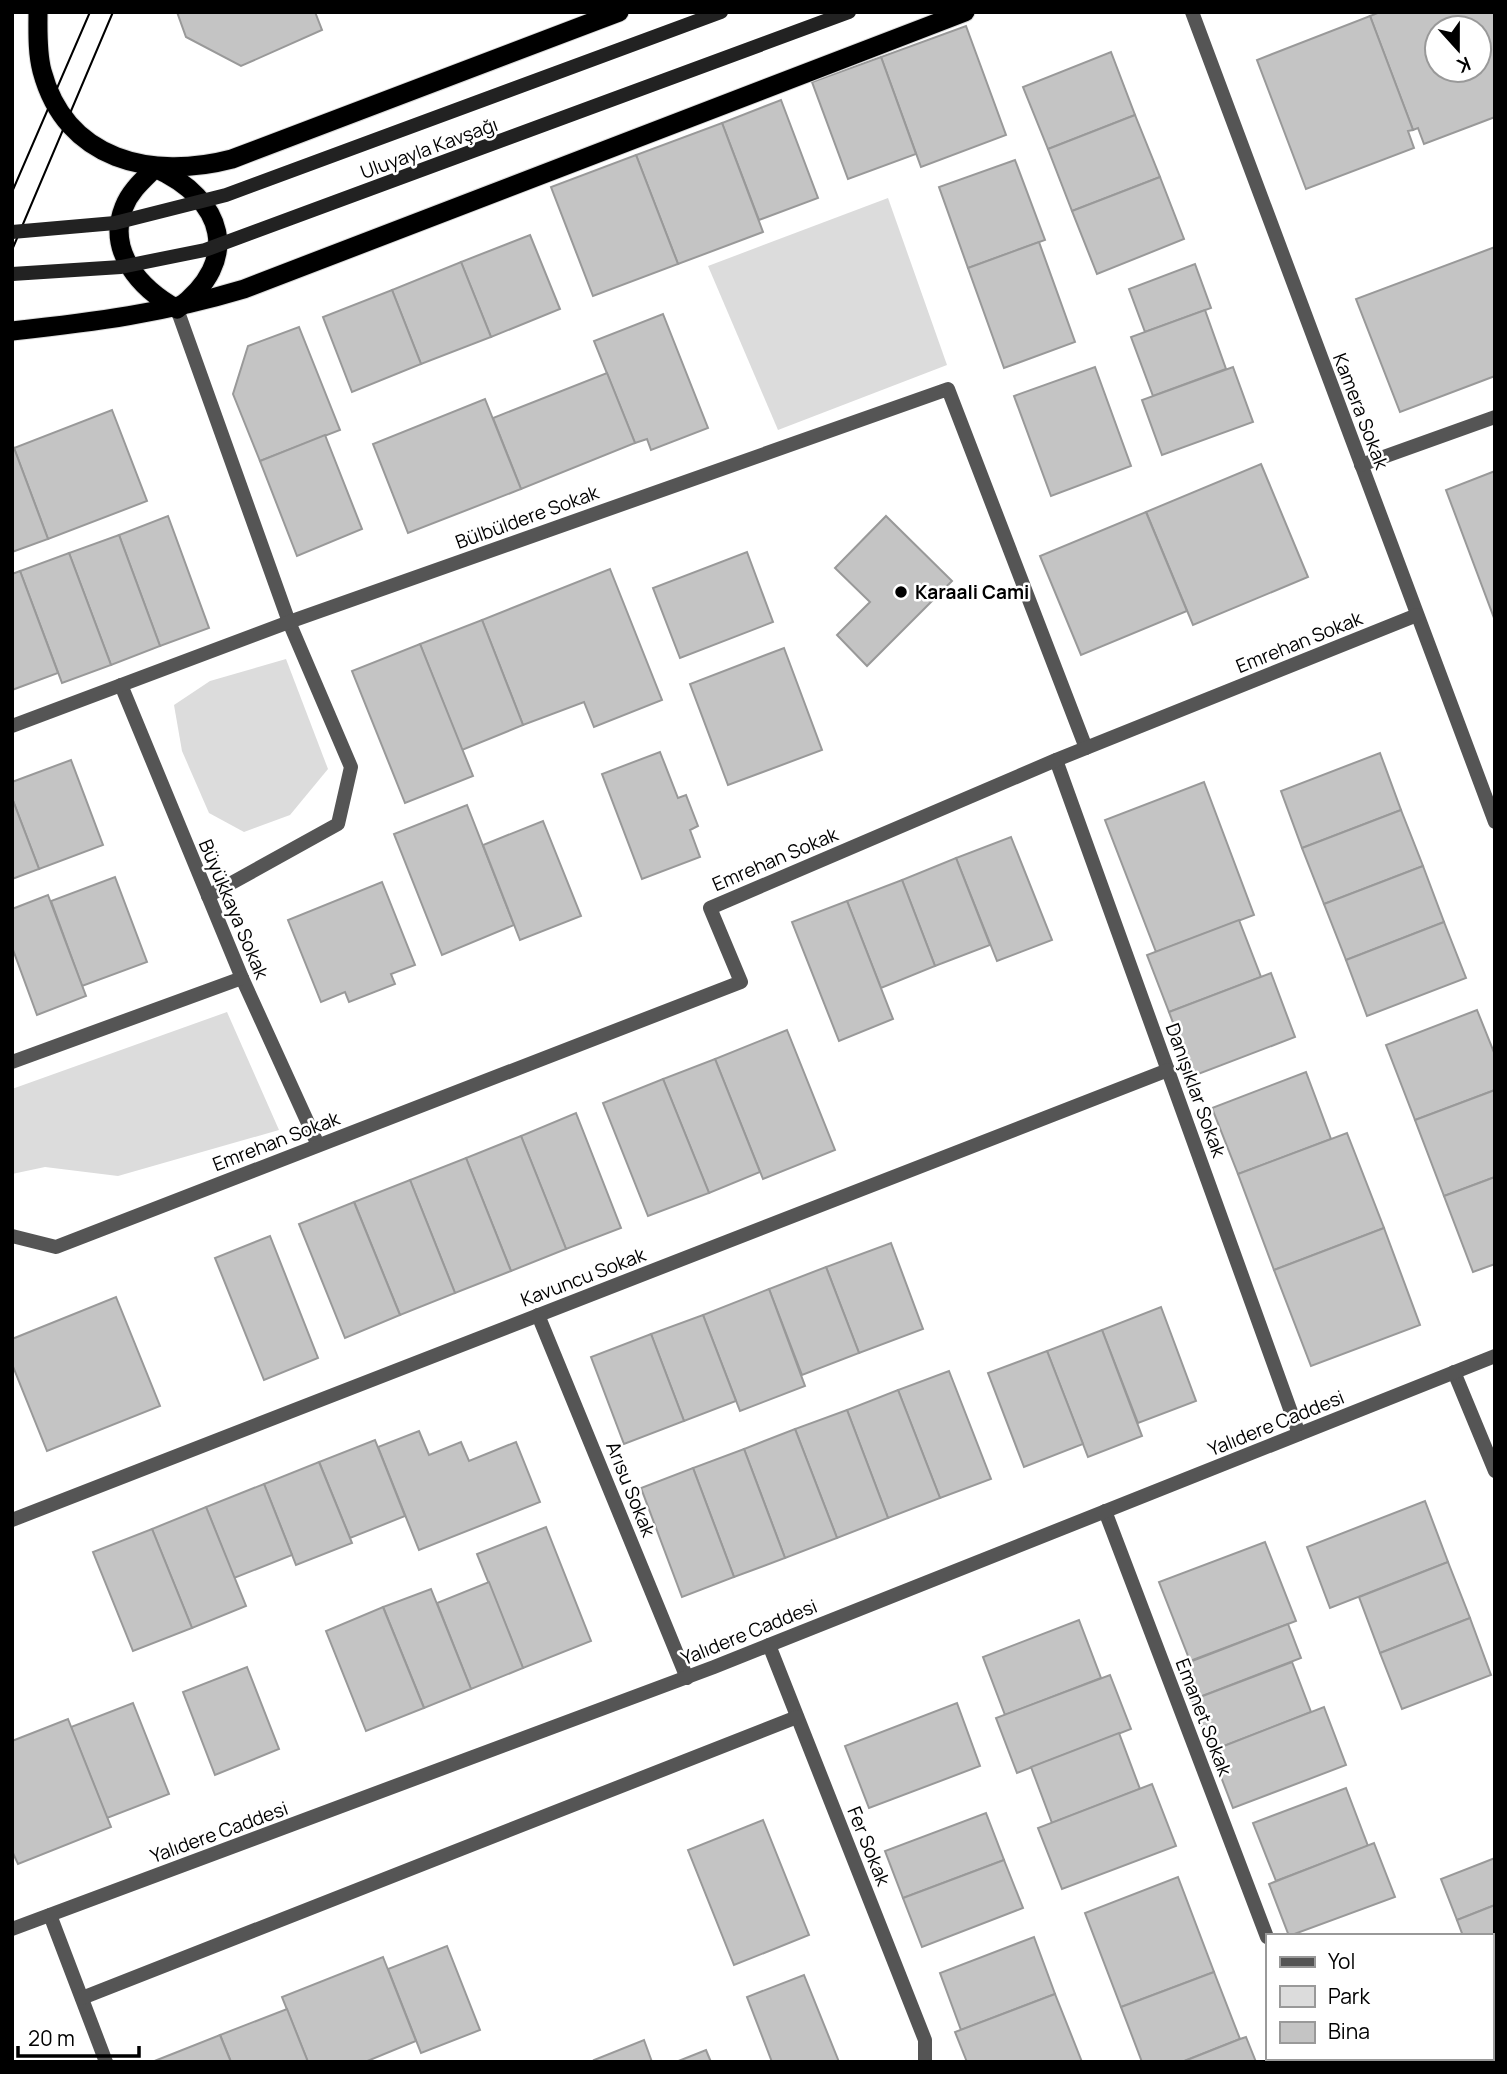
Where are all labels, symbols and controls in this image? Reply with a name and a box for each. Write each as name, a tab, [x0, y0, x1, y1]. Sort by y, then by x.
north arrow	[1423, 14, 1493, 84]
text: K	[1453, 51, 1474, 79]
street label: Uluyayla Kavşağı	[357, 111, 501, 185]
street label: Kamera Sokak	[1327, 349, 1395, 473]
street label: Bülbüldere Sokak	[452, 479, 603, 555]
place label: Karaali Cami	[915, 579, 1029, 605]
marker: Karaali Cami	[893, 584, 909, 600]
street label: Emrehan Sokak	[1232, 605, 1367, 679]
street label: Emrehan Sokak	[708, 821, 842, 897]
street label: Büyükkaya Sokak	[193, 835, 275, 983]
street label: Danışıklar Sokak	[1160, 1019, 1233, 1161]
street label: Emrehan Sokak	[209, 1105, 344, 1177]
street label: Kavuncu Sokak	[517, 1241, 650, 1313]
street label: Yalıdere Caddesi	[1204, 1384, 1348, 1462]
street label: Arısu Sokak	[600, 1437, 662, 1541]
street label: Yalıdere Caddesi	[677, 1593, 821, 1671]
street label: Emanet Sokak	[1170, 1655, 1238, 1780]
street label: Yalıdere Caddesi	[147, 1795, 291, 1869]
street label: Fer Sokak	[841, 1802, 897, 1890]
legend	[1266, 1934, 1493, 2060]
text: Yol	[1328, 1947, 1355, 1975]
text: Park	[1328, 1982, 1370, 2010]
scale bar	[18, 2014, 138, 2058]
text: Bina	[1328, 2017, 1370, 2045]
text: 20 m	[28, 2024, 75, 2052]

